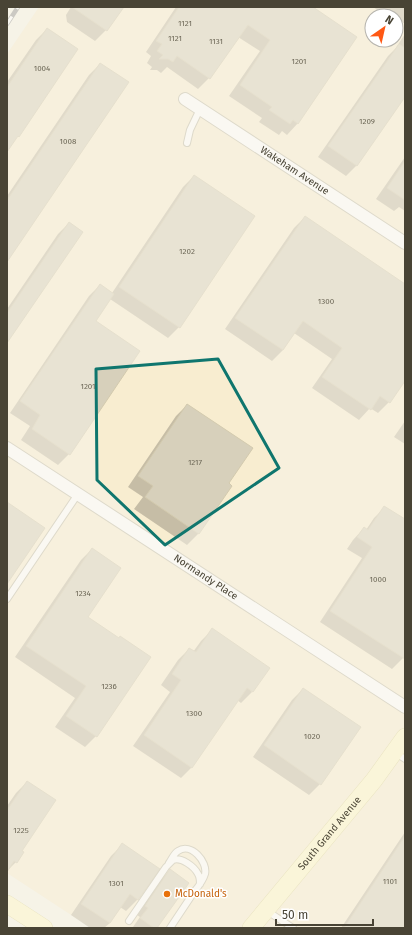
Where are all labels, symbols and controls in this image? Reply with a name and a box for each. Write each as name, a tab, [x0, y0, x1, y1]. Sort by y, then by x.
north arrow	[364, 8, 404, 48]
text: N	[383, 13, 396, 28]
house number: 1121	[178, 19, 192, 28]
house number: 1121	[168, 34, 182, 43]
house number: 1131	[209, 37, 223, 46]
house number: 1201	[291, 57, 307, 66]
house number: 1004	[34, 64, 51, 73]
house number: 1209	[359, 117, 375, 126]
house number: 1008	[60, 137, 77, 146]
street label: Wakeham Avenue	[258, 144, 331, 198]
house number: 1202	[179, 247, 195, 256]
house number: 1300	[318, 297, 335, 306]
house number: 1201	[80, 382, 96, 391]
house number: 1217	[188, 458, 203, 467]
street label: Normandy Place	[171, 552, 240, 603]
house number: 1000	[370, 575, 387, 584]
house number: 1234	[75, 589, 92, 598]
house number: 1236	[101, 682, 117, 691]
house number: 1300	[186, 709, 203, 718]
house number: 1020	[304, 732, 321, 741]
street label: South Grand Avenue	[296, 794, 364, 873]
house number: 1225	[13, 826, 29, 835]
house number: 1101	[383, 877, 397, 886]
house number: 1301	[108, 879, 124, 888]
place label: McDonald's	[175, 888, 227, 900]
marker: McDonald's	[162, 889, 172, 899]
scale bar	[276, 901, 373, 927]
text: 50 m	[282, 908, 308, 922]

